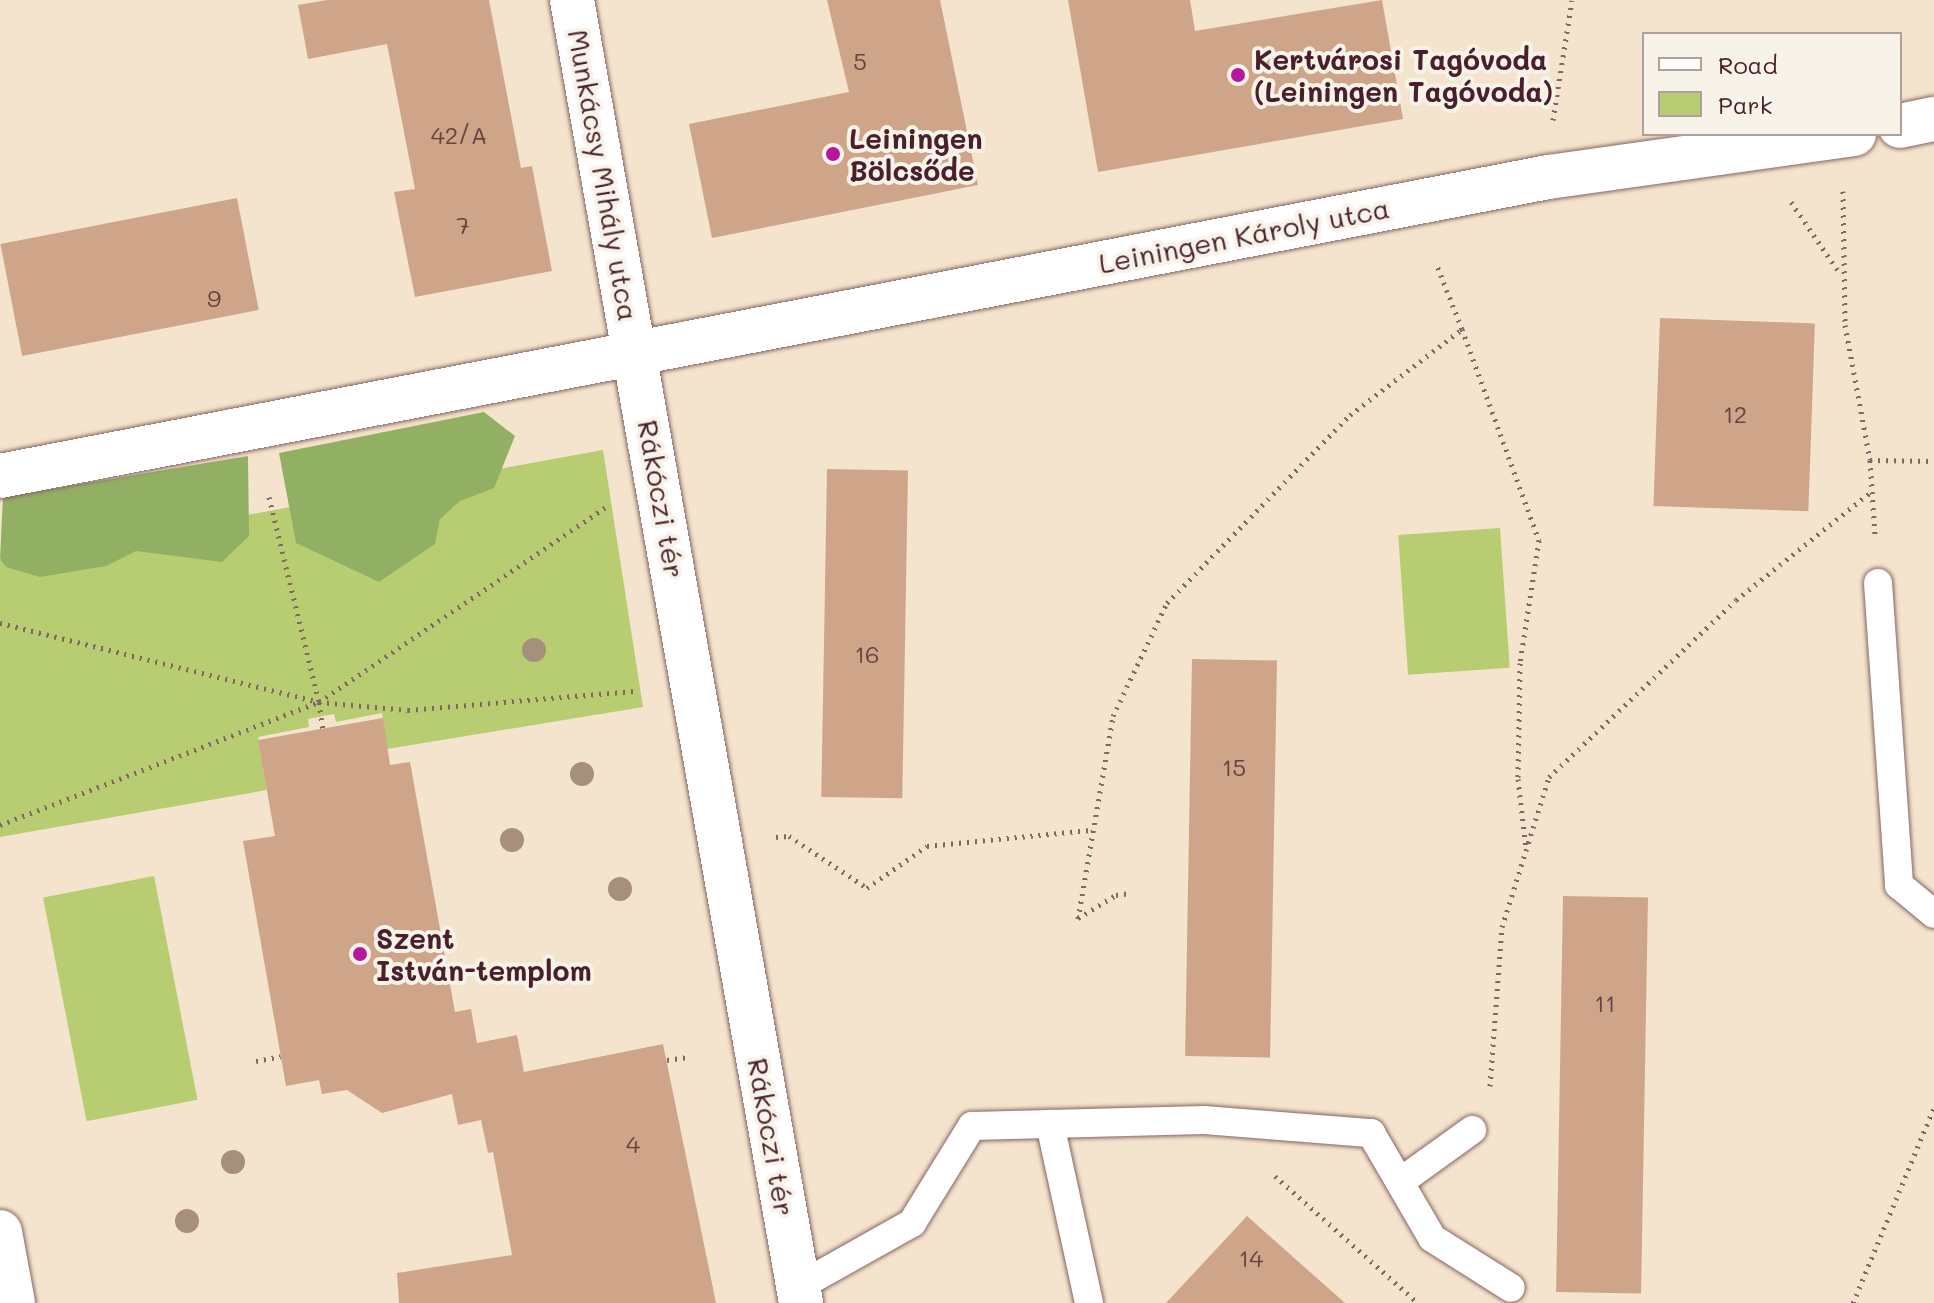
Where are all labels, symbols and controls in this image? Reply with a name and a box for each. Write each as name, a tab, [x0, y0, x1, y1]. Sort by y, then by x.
street label: Munkácsy Mihály utca	[562, 27, 646, 323]
legend	[1642, 32, 1902, 136]
place label: Kertvárosi Tagóvoda (Leiningen Tagóvoda)	[1254, 42, 1553, 108]
house number: 5	[853, 47, 867, 75]
text: Road	[1718, 49, 1778, 80]
marker: Kertvárosi Tagóvoda (Leiningen Tagóvoda)	[1229, 66, 1247, 84]
text: Park	[1718, 89, 1772, 120]
house number: 42/A	[431, 121, 487, 149]
place label: Leiningen Bölcsőde	[849, 121, 982, 187]
marker: Leiningen Bölcsőde	[824, 145, 842, 163]
street label: Leiningen Károly utca	[1096, 190, 1392, 280]
house number: 7	[456, 211, 470, 239]
house number: 9	[207, 284, 221, 312]
house number: 12	[1723, 400, 1747, 428]
street label: Rákóczi tér	[632, 417, 692, 581]
house number: 16	[854, 640, 880, 668]
house number: 15	[1222, 753, 1246, 781]
place label: Szent István-templom	[376, 921, 592, 987]
marker: Szent István-templom	[351, 945, 369, 963]
house number: 11	[1594, 989, 1616, 1017]
street label: Rákóczi tér	[742, 1055, 802, 1219]
house number: 4	[626, 1130, 640, 1158]
house number: 14	[1239, 1244, 1263, 1272]

